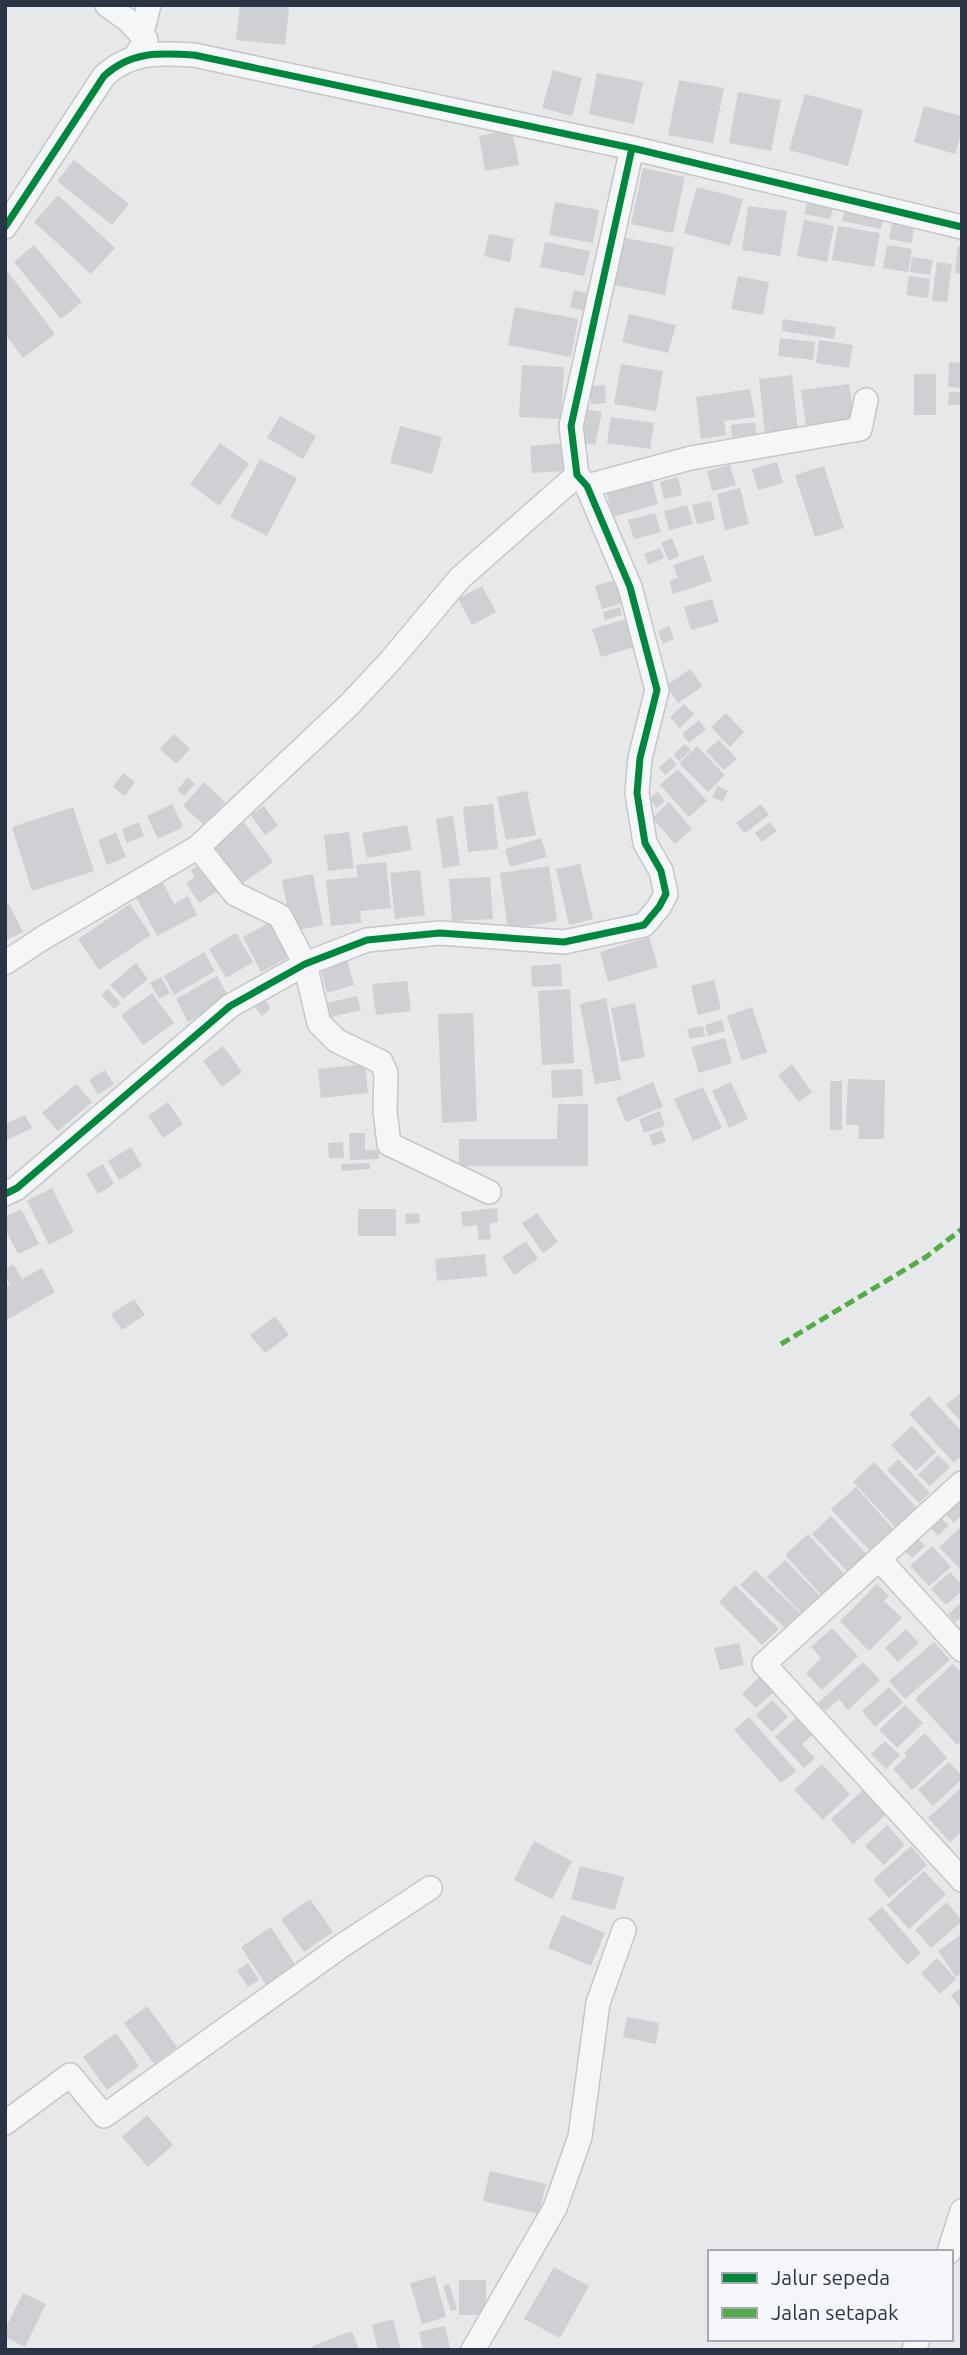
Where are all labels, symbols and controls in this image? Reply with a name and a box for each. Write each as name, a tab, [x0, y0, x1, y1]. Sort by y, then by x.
legend	[708, 2250, 953, 2341]
text: Jalur sepeda	[771, 2265, 890, 2289]
text: Jalan setapak	[771, 2300, 899, 2324]

